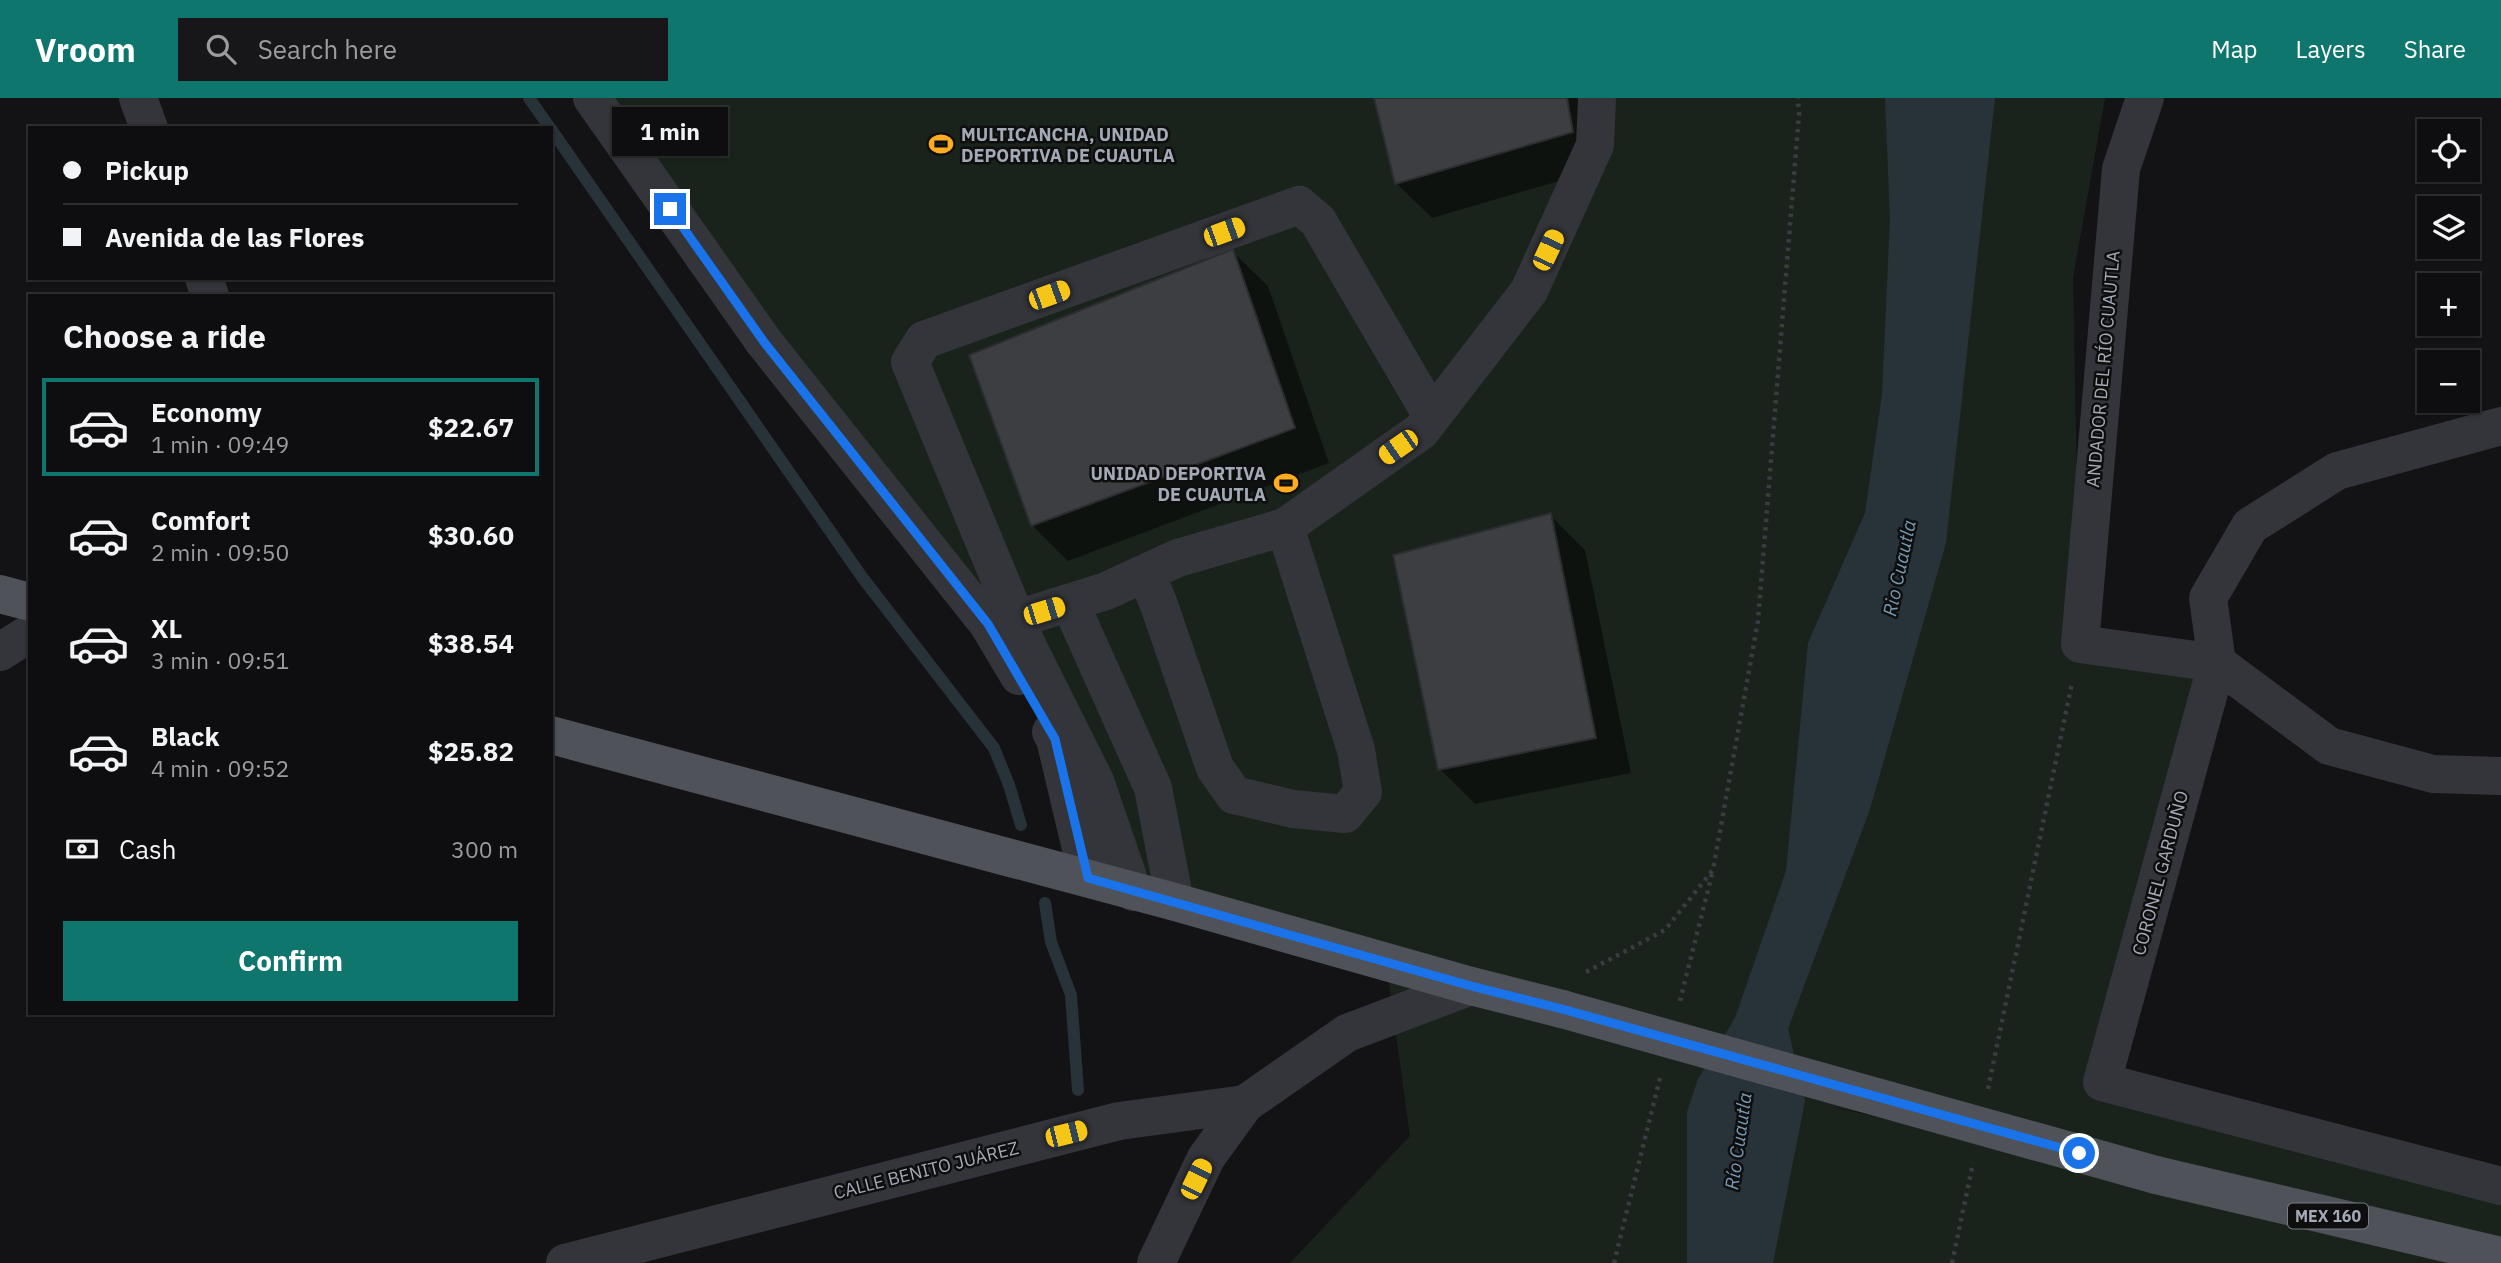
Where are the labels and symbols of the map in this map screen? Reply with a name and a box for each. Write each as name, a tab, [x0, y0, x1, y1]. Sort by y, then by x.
callout: 1 min	[612, 108, 728, 156]
place label: MULTICANCHA, UNIDAD DEPORTIVA DE CUAUTLA	[961, 123, 1175, 167]
sports icon: MULTICANCHA, UNIDAD DEPORTIVA DE CUAUTLA	[927, 130, 955, 158]
route end	[654, 193, 686, 225]
car	[1201, 215, 1248, 249]
car	[1530, 227, 1567, 273]
street label: ANDADOR DEL RÍO CUAUTLA	[2081, 249, 2125, 488]
car	[1026, 278, 1073, 312]
car	[1375, 426, 1422, 468]
place label: UNIDAD DEPORTIVA DE CUAUTLA	[1091, 462, 1266, 506]
sports icon: UNIDAD DEPORTIVA DE CUAUTLA	[1272, 469, 1300, 497]
water label: Rio Cuautla	[1877, 518, 1921, 618]
car	[1021, 595, 1068, 627]
street label: CORONEL GARDUÑO	[2127, 788, 2193, 958]
water label: Río Cuautla	[1719, 1091, 1757, 1191]
car	[1044, 1119, 1089, 1149]
street label: CALLE BENITO JUÁREZ	[831, 1136, 1021, 1204]
route start	[2063, 1137, 2095, 1169]
car	[1178, 1156, 1215, 1202]
road number: MEX 160	[2288, 1204, 2368, 1228]

